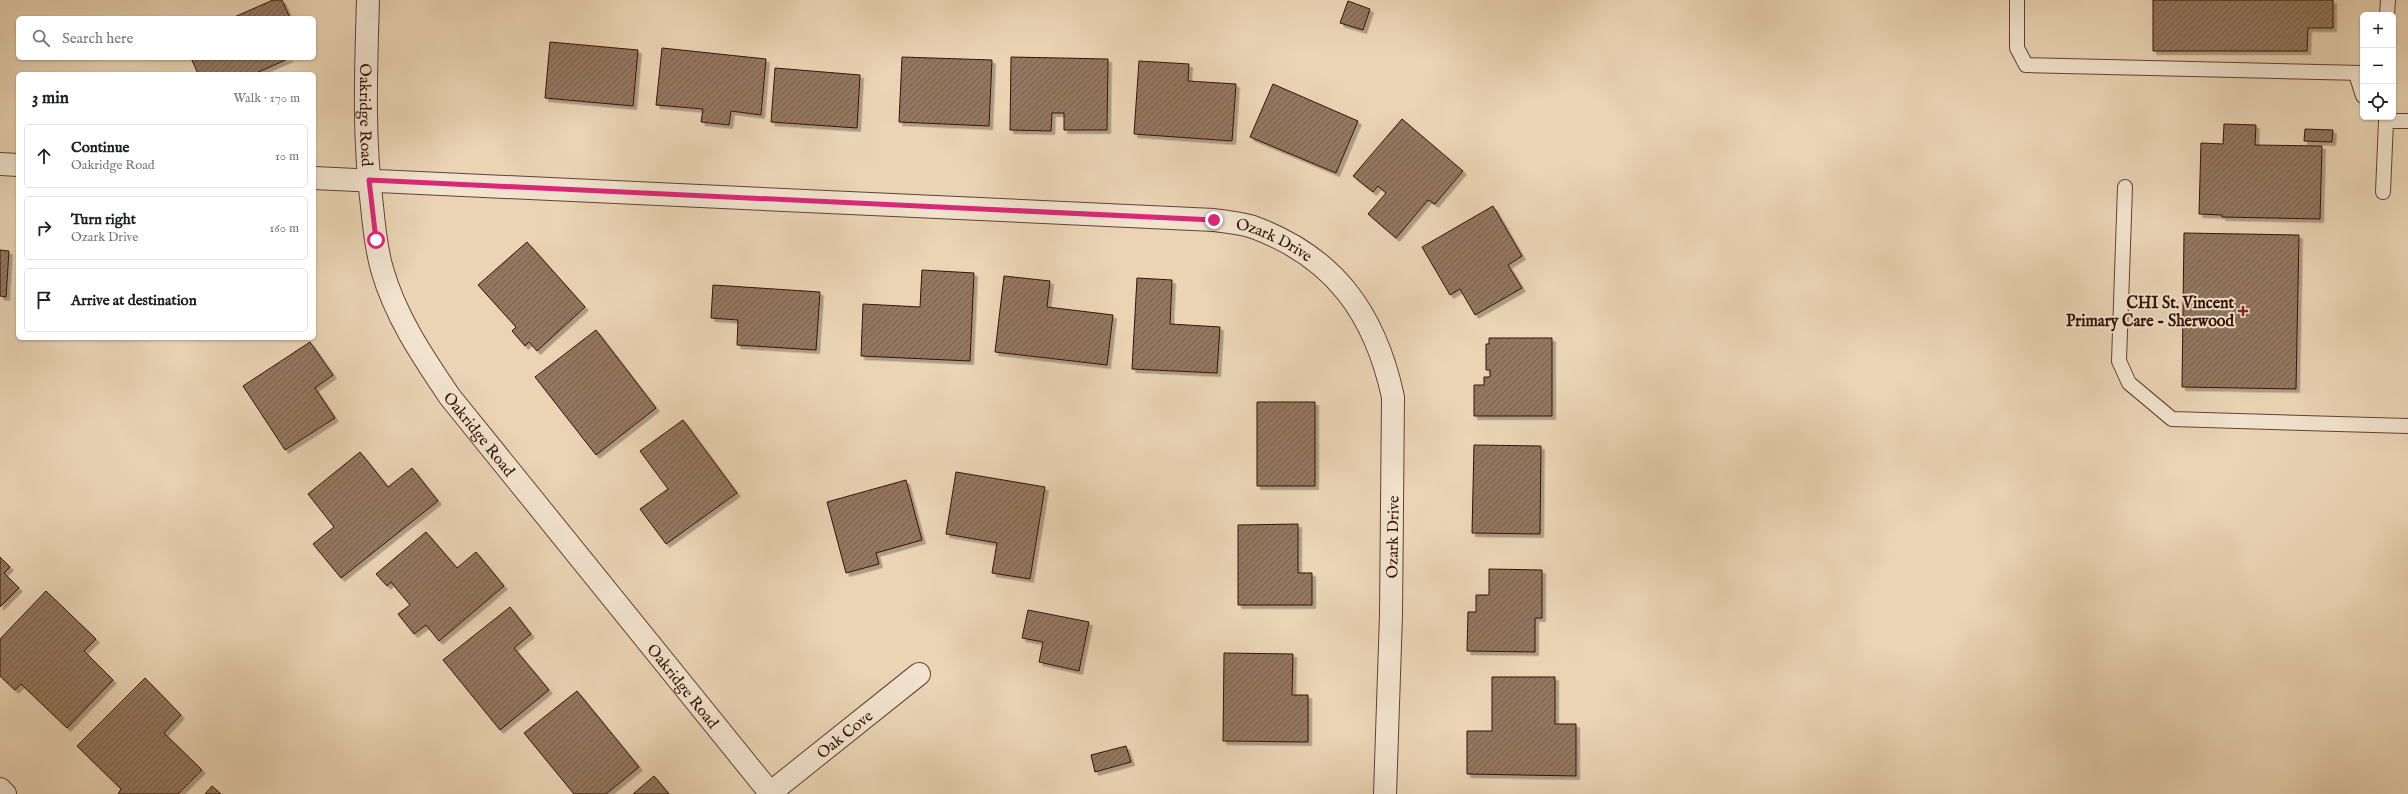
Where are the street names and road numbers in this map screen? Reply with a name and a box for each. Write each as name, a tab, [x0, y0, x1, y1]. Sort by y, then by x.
street label: Oakridge Road	[354, 63, 376, 168]
street label: Ozark Drive	[1234, 215, 1316, 267]
street label: Oakridge Road	[438, 389, 519, 482]
street label: Ozark Drive	[1383, 496, 1405, 579]
street label: Oakridge Road	[642, 641, 722, 734]
street label: Oak Cove	[813, 707, 878, 764]

